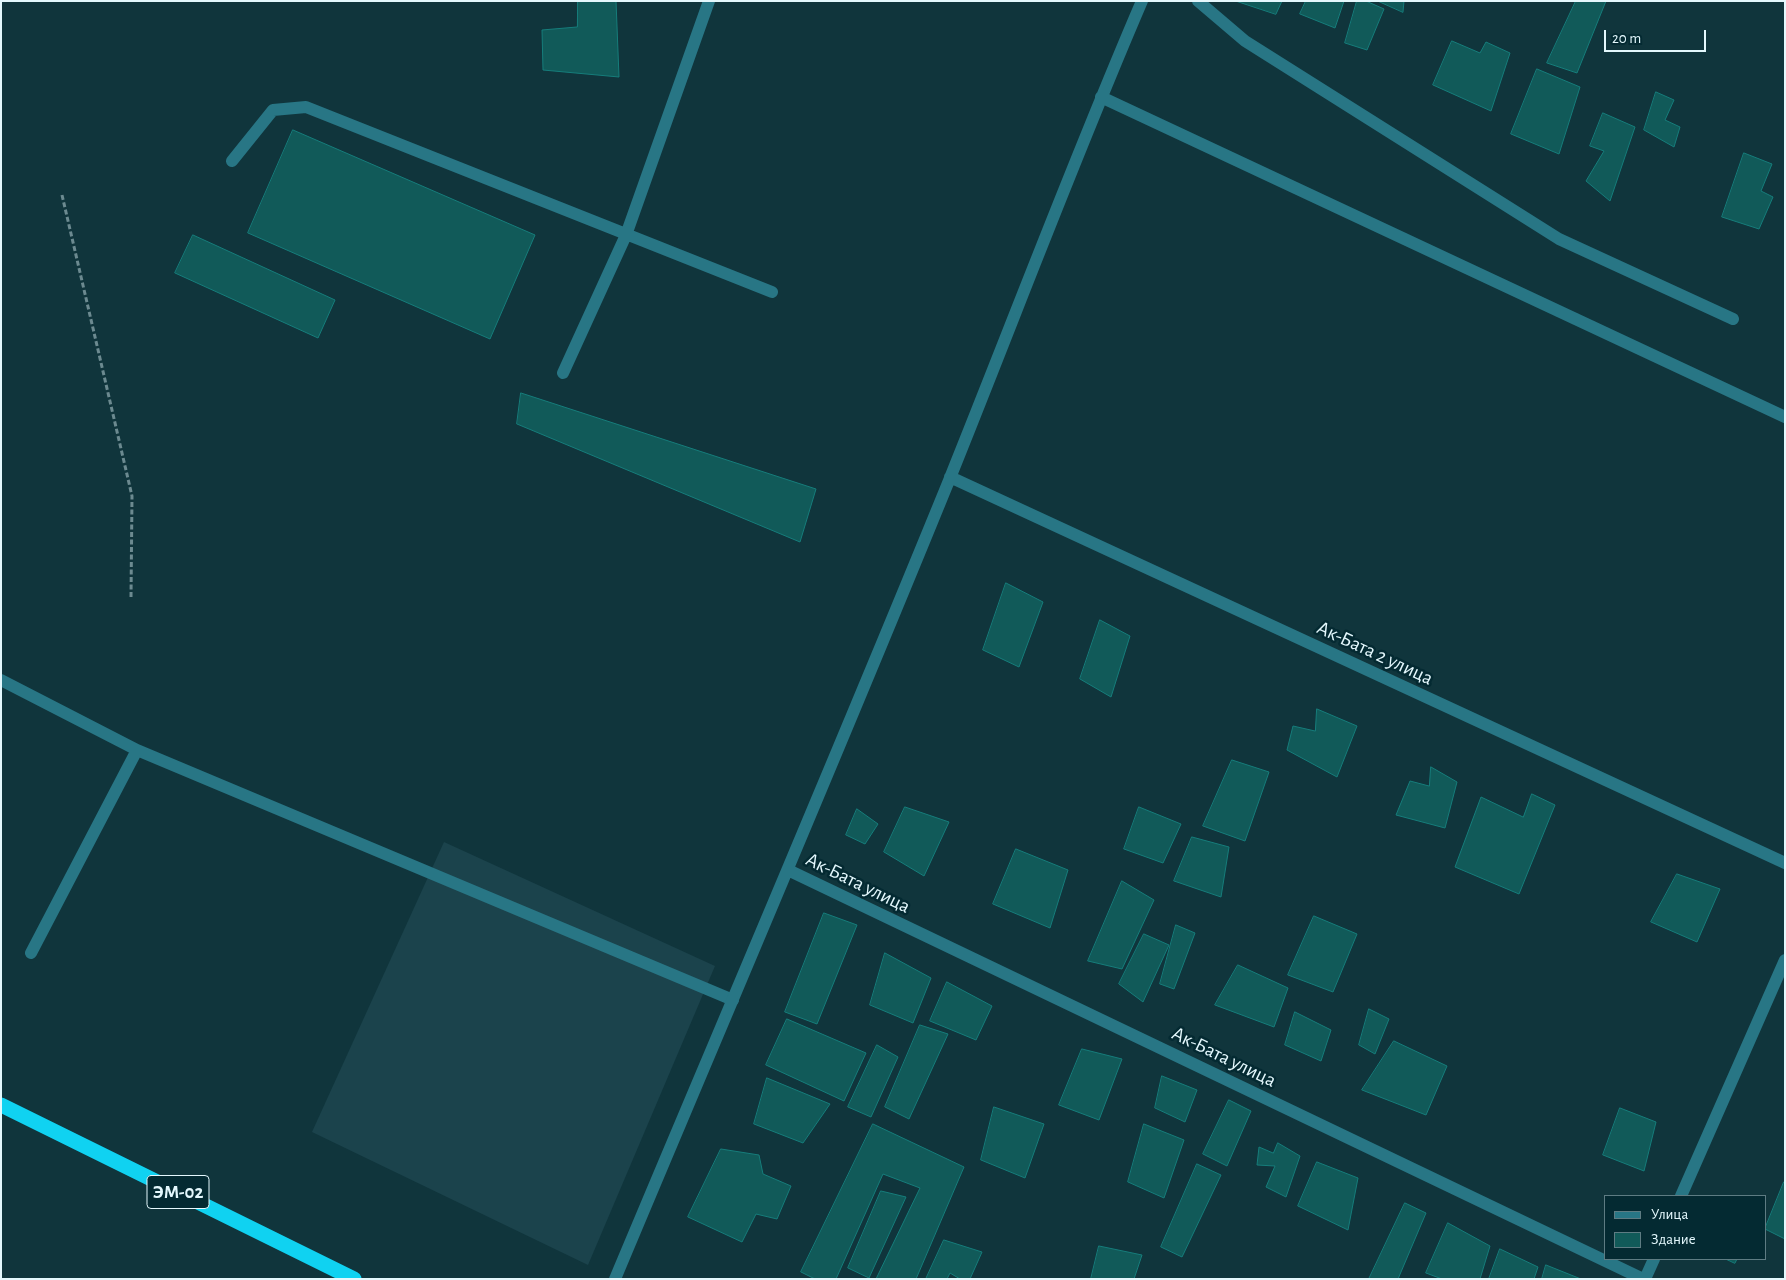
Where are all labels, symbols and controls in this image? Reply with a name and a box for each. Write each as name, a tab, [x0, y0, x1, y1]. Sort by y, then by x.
scale bar	[1606, 20, 1708, 52]
text: 20 m	[1612, 31, 1641, 46]
street label: Ак-Бата 2 улица	[1313, 616, 1437, 690]
street label: Ак-Бата улица	[802, 847, 914, 919]
street label: Ак-Бата улица	[1168, 1021, 1280, 1093]
road number: ЭМ-02	[147, 1176, 209, 1208]
legend	[1604, 1195, 1766, 1260]
text: Улица	[1651, 1207, 1688, 1222]
text: Здание	[1651, 1232, 1696, 1247]

